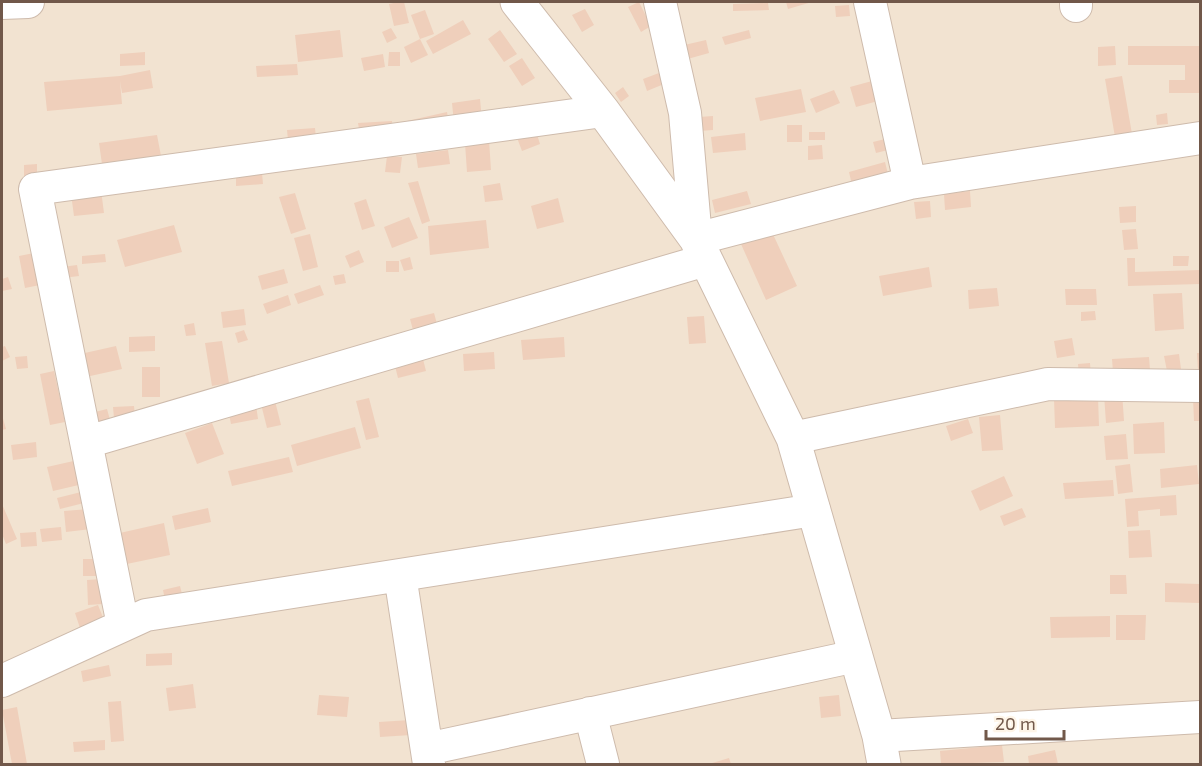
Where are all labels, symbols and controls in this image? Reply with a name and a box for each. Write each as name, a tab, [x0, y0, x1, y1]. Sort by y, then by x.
scale bar	[986, 703, 1064, 741]
text: 20 m	[995, 712, 1036, 734]

